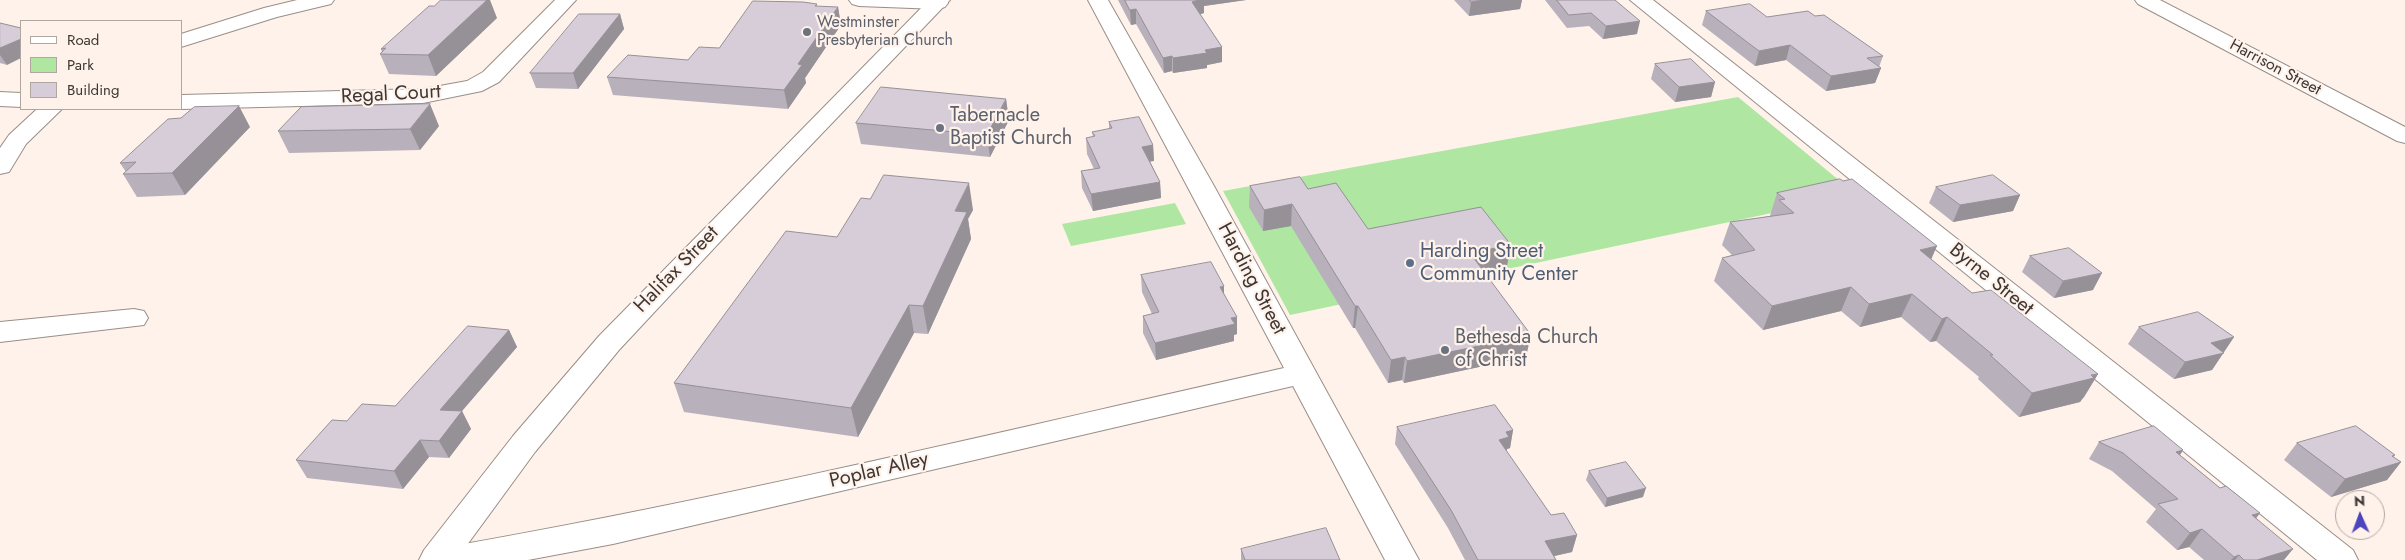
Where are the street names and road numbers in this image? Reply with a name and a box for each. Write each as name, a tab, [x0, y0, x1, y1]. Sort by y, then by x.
street label: Harrison Street	[2226, 36, 2324, 100]
street label: Regal Court	[340, 80, 442, 110]
street label: Harding Street	[1212, 219, 1290, 339]
street label: Halifax Street	[630, 222, 724, 318]
street label: Byrne Street	[1944, 239, 2038, 321]
street label: Poplar Alley	[827, 448, 931, 494]

